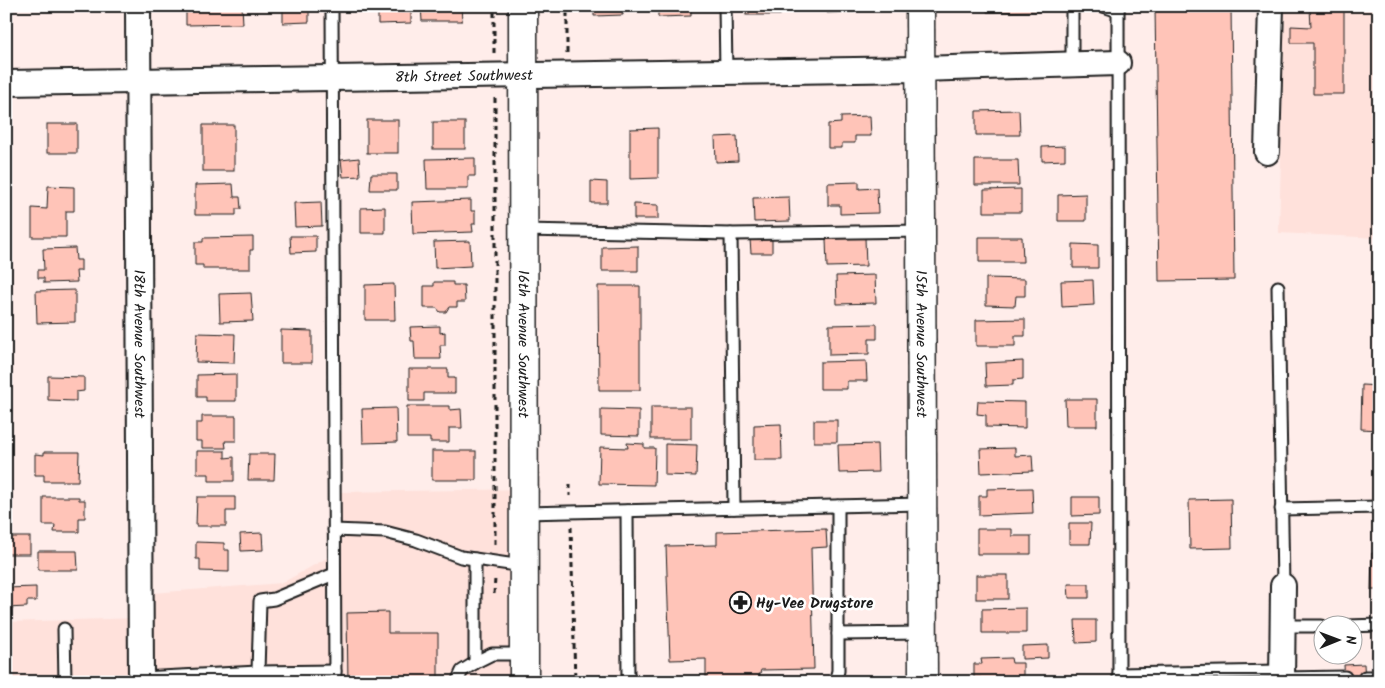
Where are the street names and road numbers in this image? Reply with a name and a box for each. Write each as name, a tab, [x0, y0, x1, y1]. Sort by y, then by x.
street label: 8th Street Southwest	[395, 64, 533, 90]
street label: 18th Avenue Southwest	[126, 270, 151, 419]
street label: 16th Avenue Southwest	[510, 270, 535, 418]
street label: 15th Avenue Southwest	[908, 270, 933, 418]

